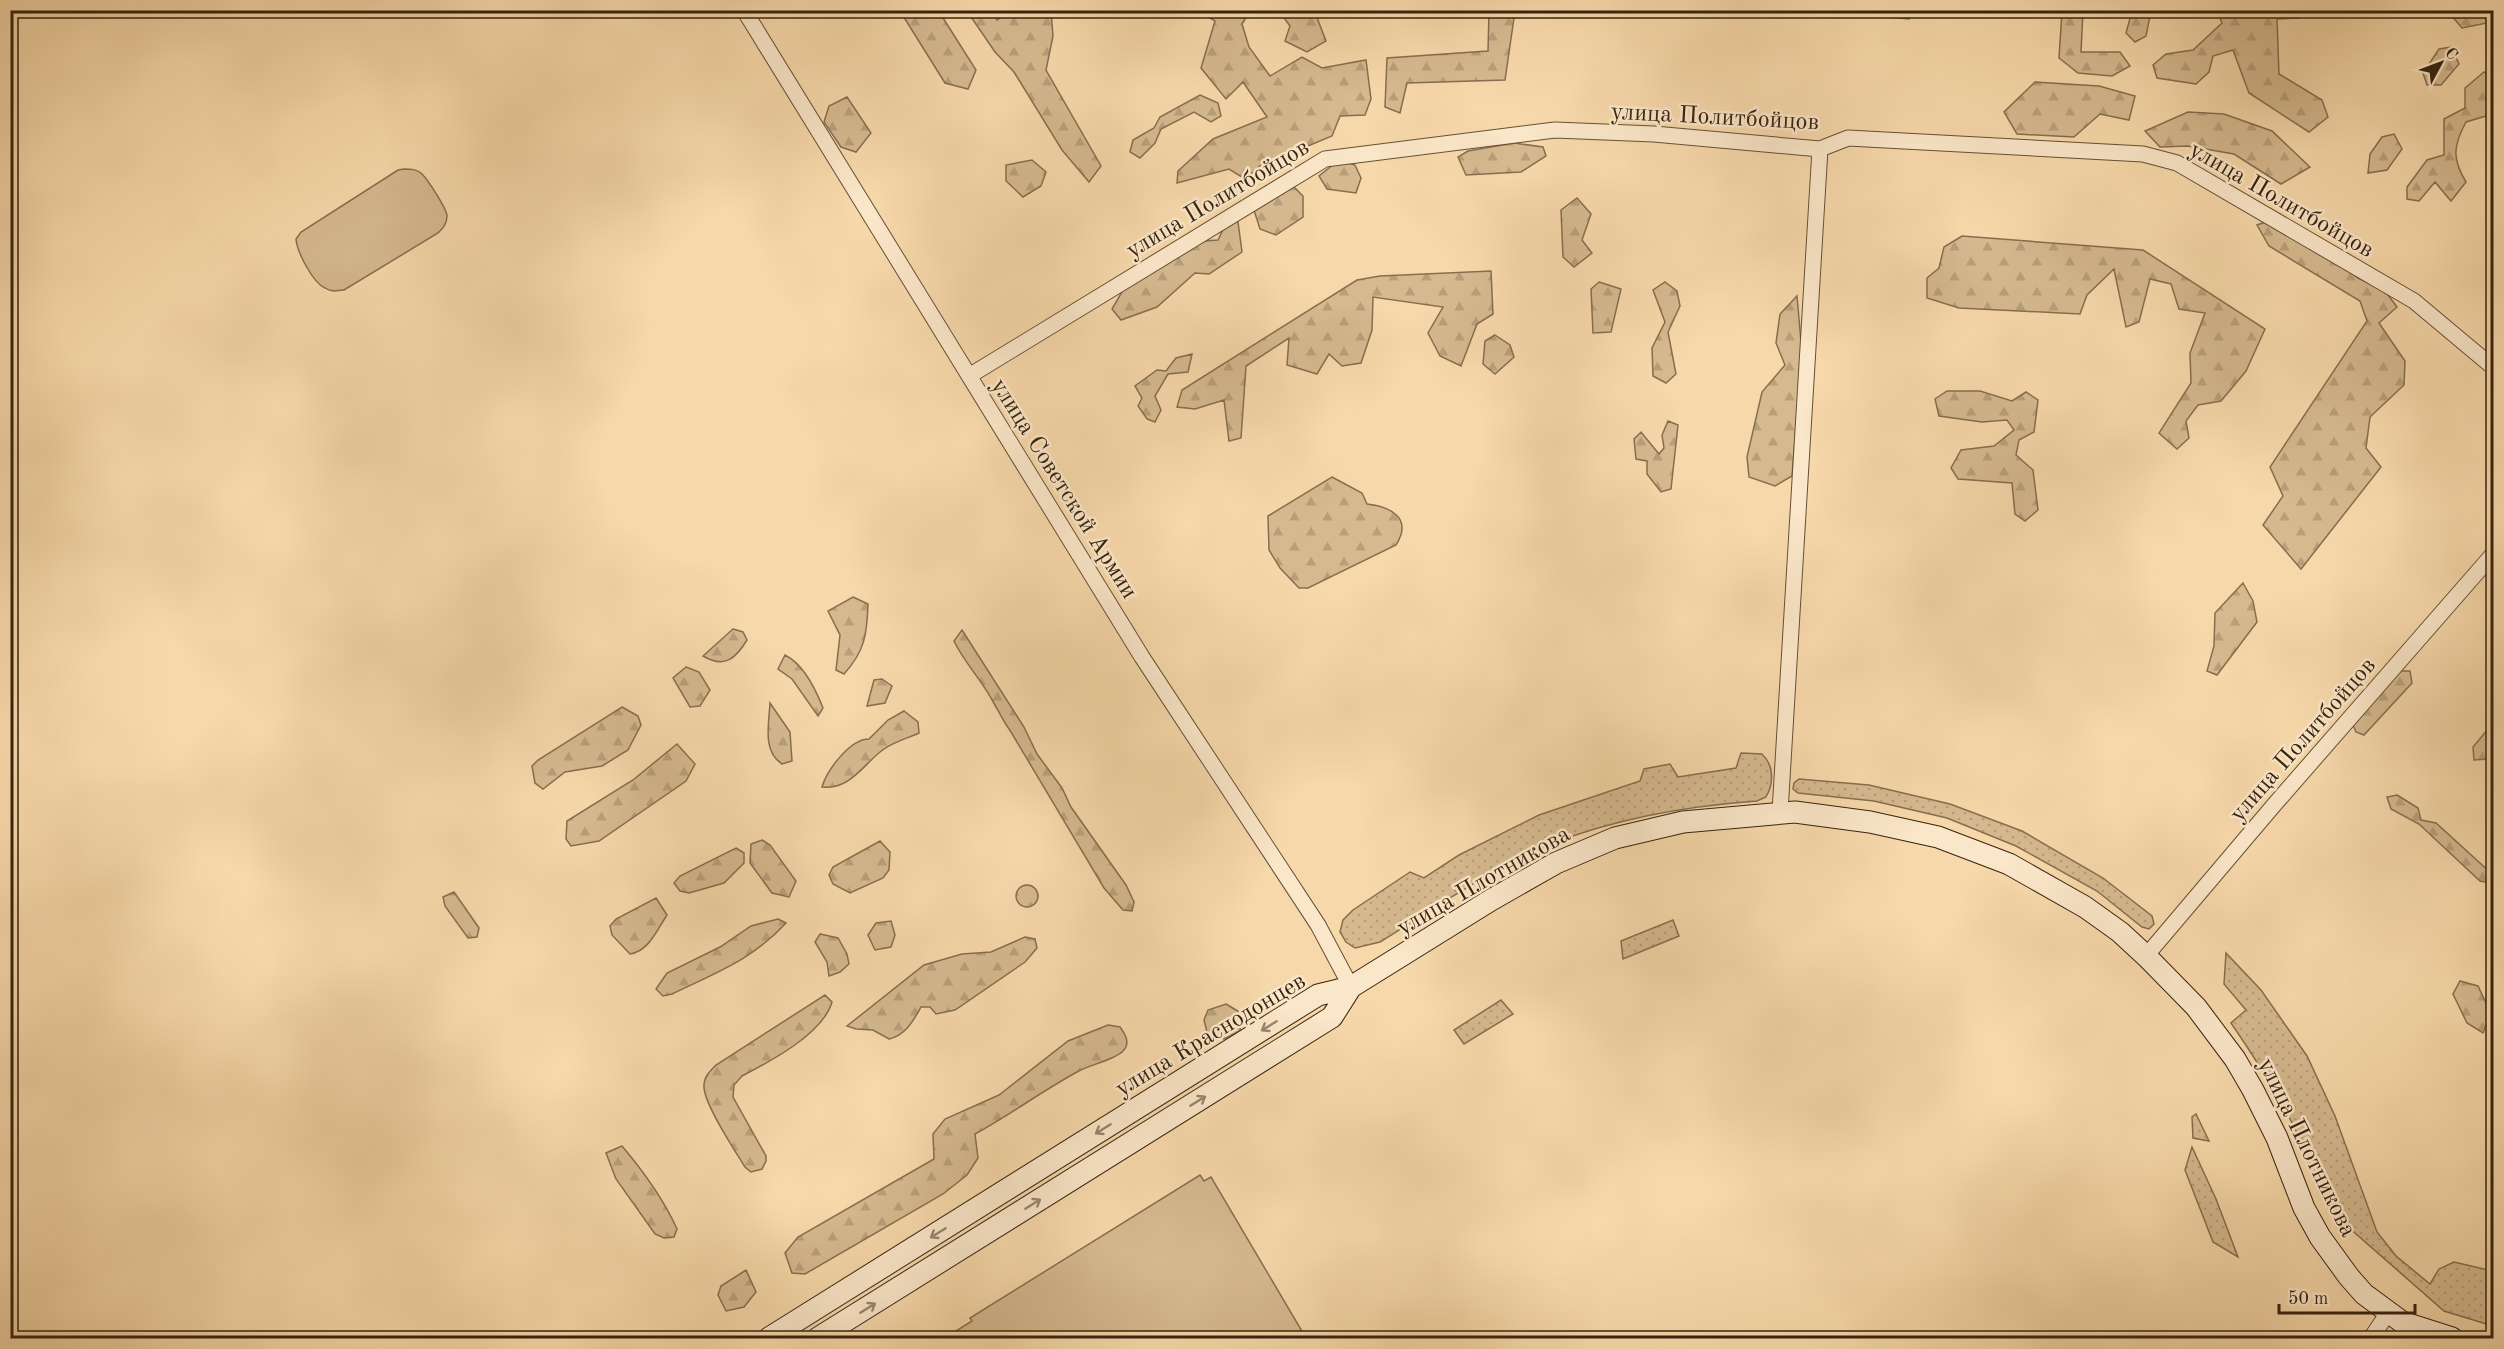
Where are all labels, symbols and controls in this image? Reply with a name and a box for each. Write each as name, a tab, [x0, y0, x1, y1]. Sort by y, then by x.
north arrow	[2411, 33, 2471, 93]
text: С	[2441, 45, 2460, 64]
street label: улица Политбойцов	[1610, 101, 1820, 135]
street label: улица Политбойцов	[1122, 136, 1314, 264]
street label: улица Политбойцов	[2185, 138, 2377, 263]
street label: улица Советской Армии	[986, 375, 1141, 603]
street label: улица Политбойцов	[2226, 654, 2381, 827]
street label: улица Плотникова	[1393, 822, 1575, 941]
street label: улица Краснодонцев	[1112, 969, 1310, 1102]
one-way arrow	[1261, 1020, 1278, 1032]
street label: улица Плотникова	[2253, 1055, 2360, 1241]
one-way arrow	[1189, 1094, 1206, 1106]
one-way arrow	[1095, 1124, 1112, 1136]
one-way arrow	[1024, 1198, 1041, 1210]
one-way arrow	[930, 1227, 947, 1239]
scale bar	[2279, 1277, 2416, 1315]
text: 50 m	[2288, 1290, 2328, 1308]
one-way arrow	[859, 1301, 876, 1314]

